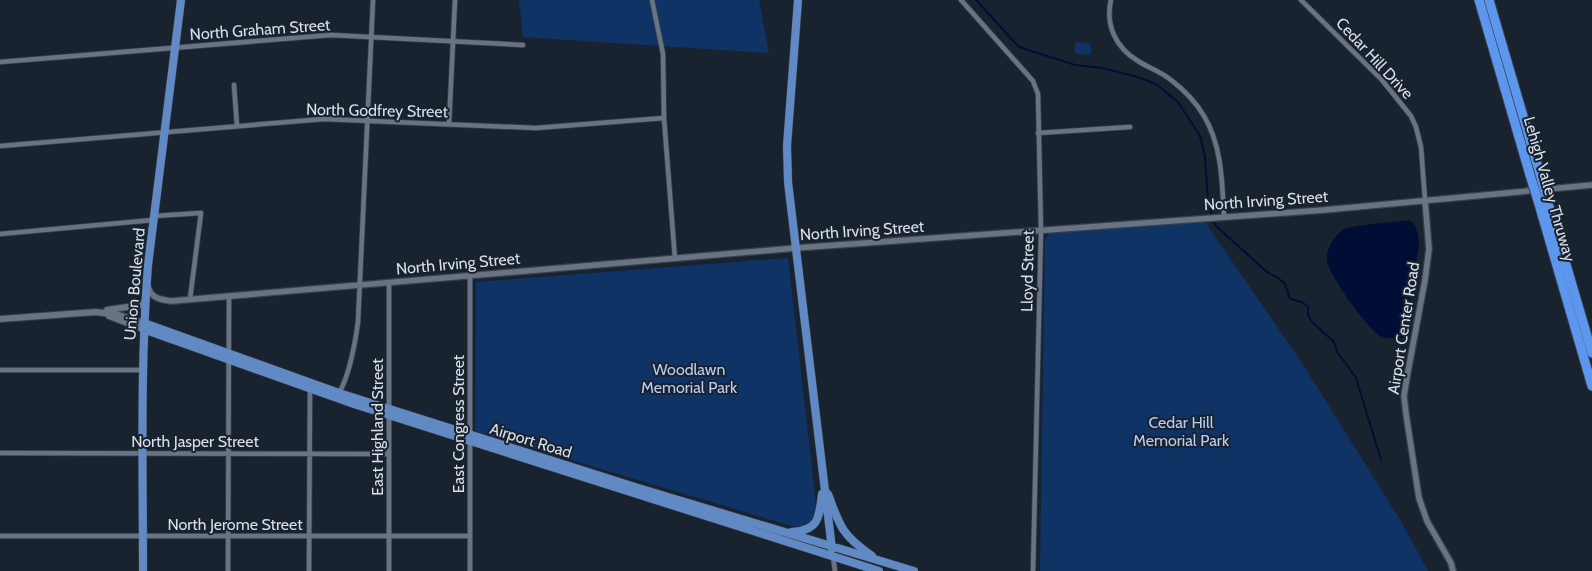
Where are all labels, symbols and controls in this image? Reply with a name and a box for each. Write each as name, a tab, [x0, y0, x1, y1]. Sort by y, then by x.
street label: Cedar Hill Drive	[1332, 14, 1417, 103]
street label: North Graham Street	[189, 15, 332, 44]
street label: North Godfrey Street	[306, 100, 449, 121]
street label: Lehigh Valley Thruway	[1520, 114, 1579, 264]
street label: North Irving Street	[1203, 187, 1329, 214]
street label: North Irving Street	[799, 217, 925, 244]
street label: Union Boulevard	[120, 227, 149, 341]
street label: Lloyd Street	[1017, 229, 1038, 312]
street label: North Irving Street	[395, 249, 521, 278]
street label: Airport Center Road	[1384, 261, 1423, 396]
street label: East Congress Street	[449, 354, 468, 493]
street label: East Highland Street	[368, 358, 387, 496]
park label: Woodlawn Memorial Park	[641, 360, 738, 397]
park label: Cedar Hill Memorial Park	[1133, 413, 1230, 450]
street label: Airport Road	[488, 419, 574, 462]
street label: North Jasper Street	[131, 432, 259, 451]
street label: North Jerome Street	[167, 515, 303, 534]

